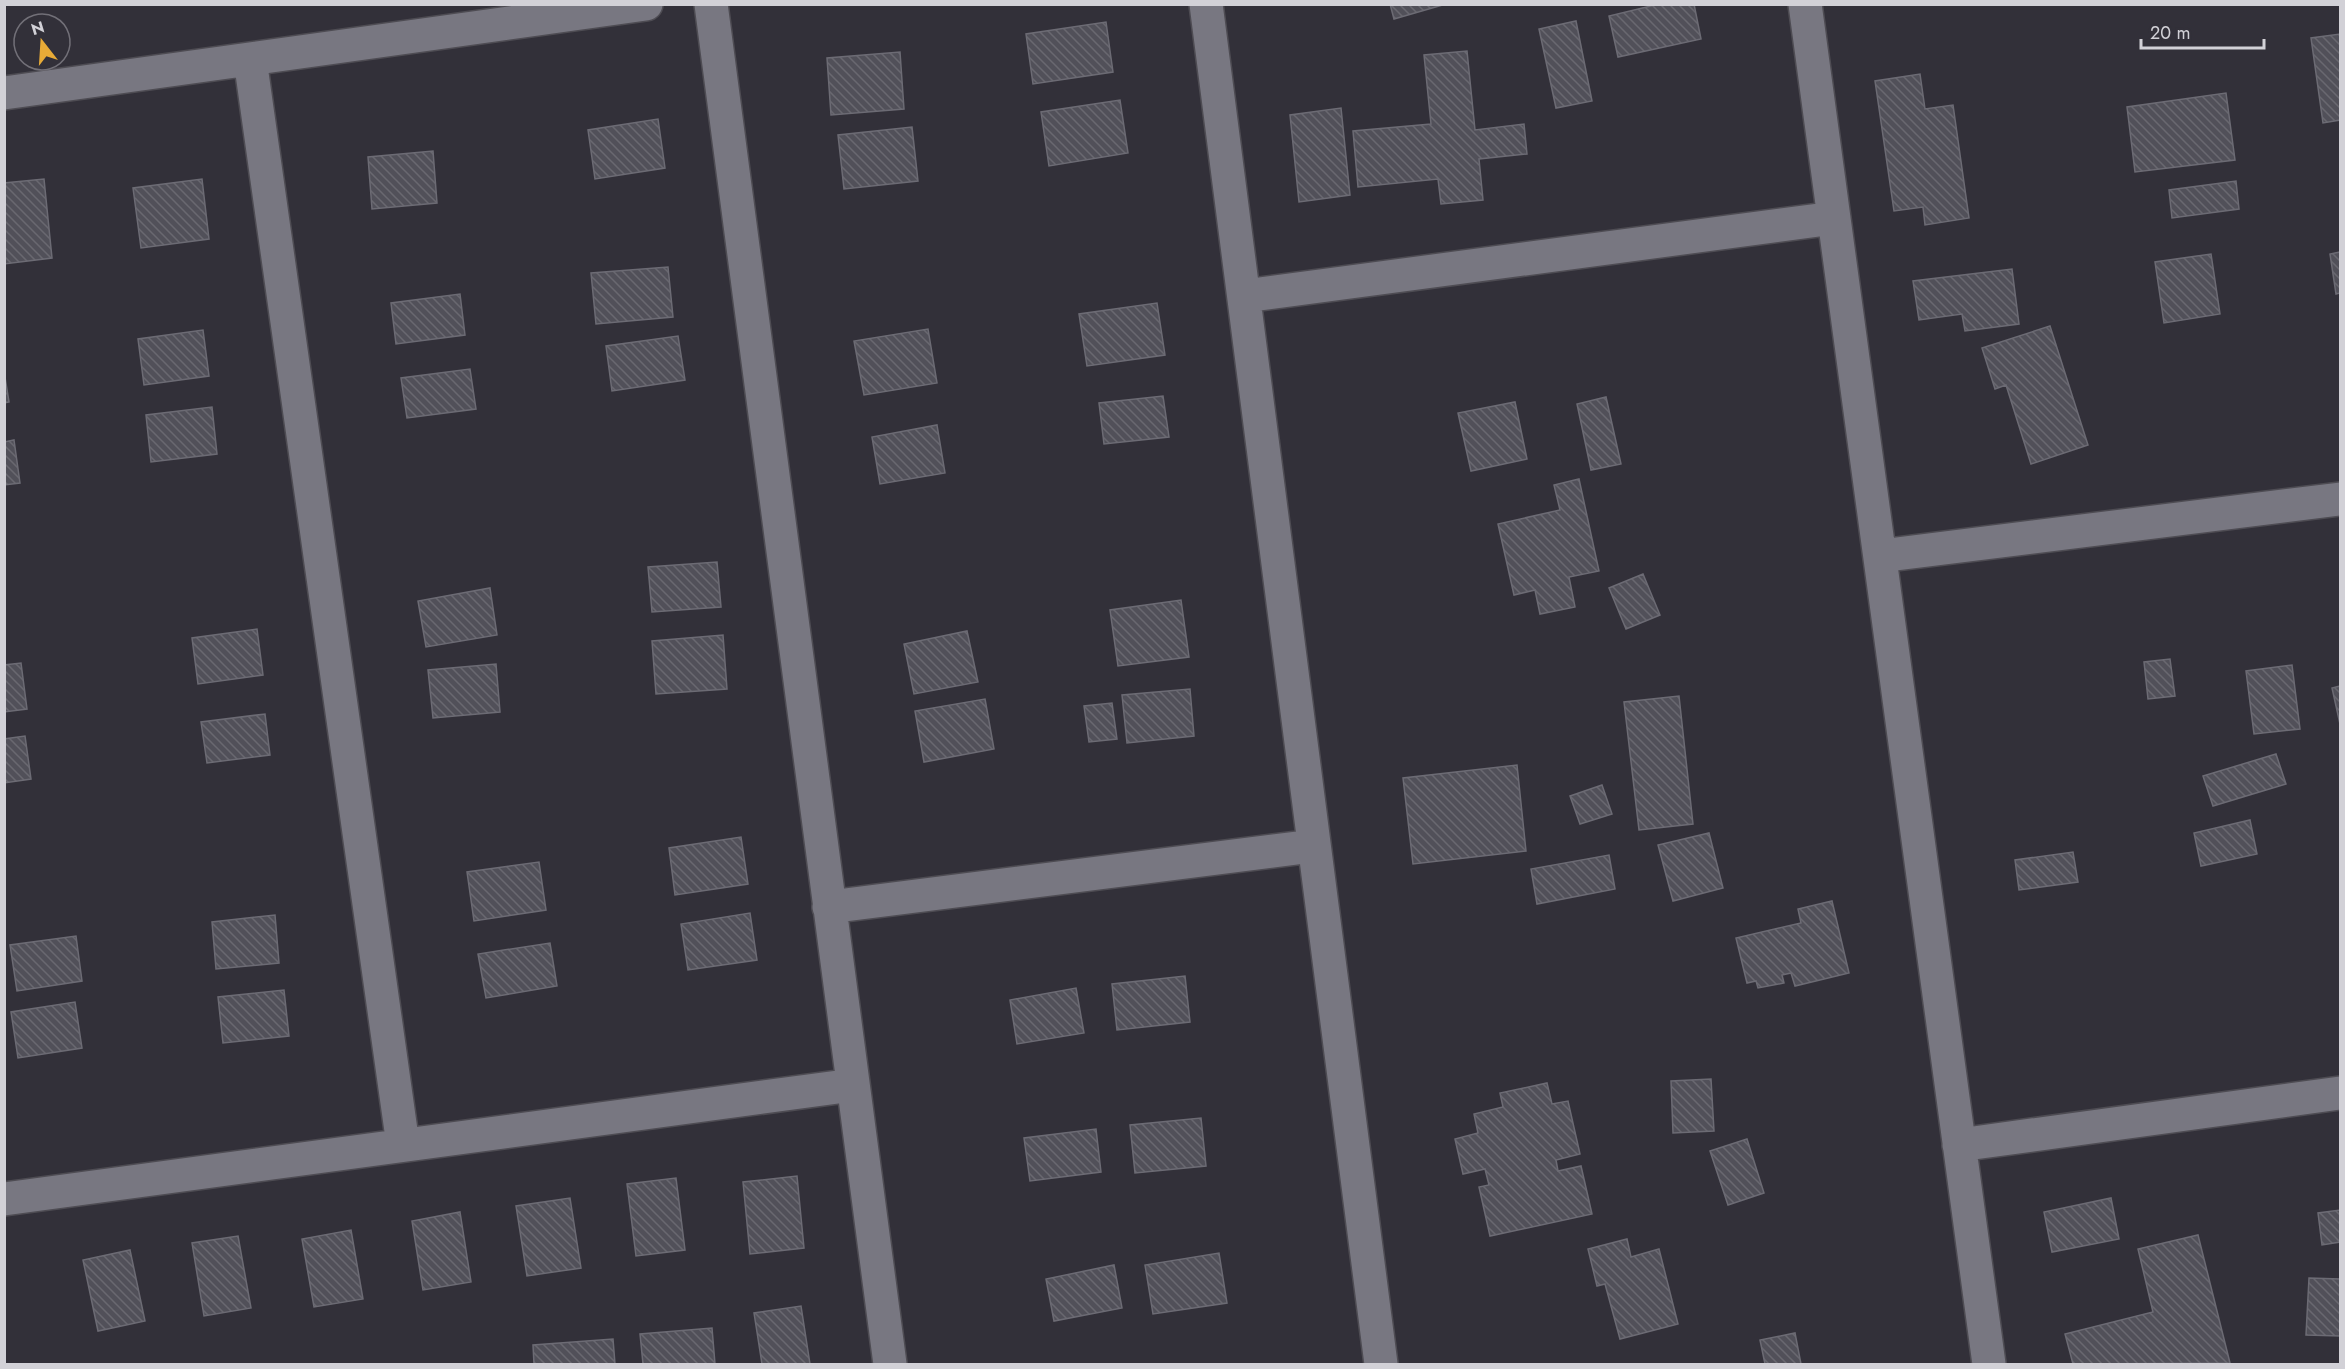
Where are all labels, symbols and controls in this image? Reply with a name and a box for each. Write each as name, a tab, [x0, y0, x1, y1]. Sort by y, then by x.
north arrow	[12, 12, 72, 72]
scale bar	[2141, 12, 2264, 50]
text: N	[28, 15, 47, 41]
text: 20 m	[2150, 20, 2190, 46]

